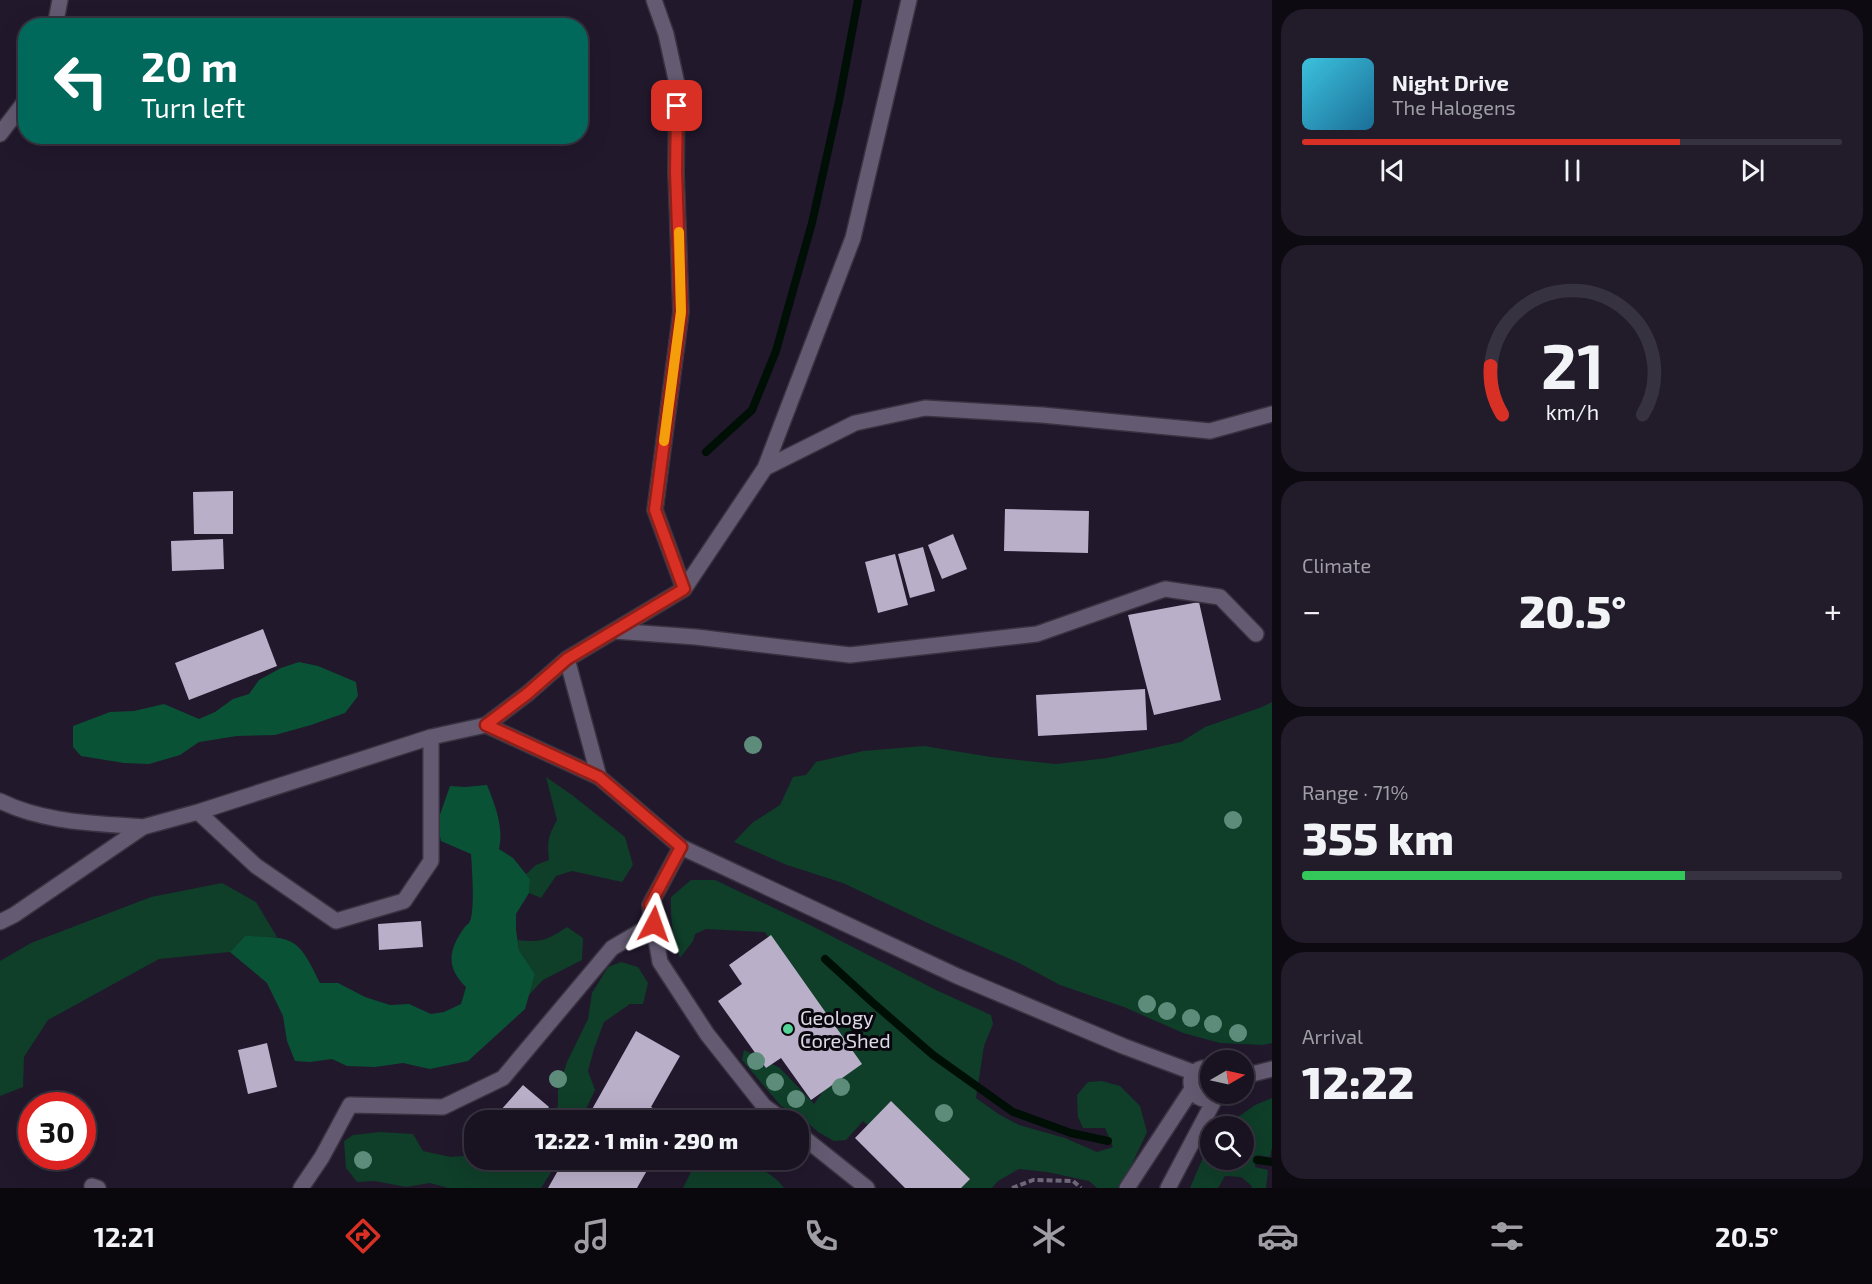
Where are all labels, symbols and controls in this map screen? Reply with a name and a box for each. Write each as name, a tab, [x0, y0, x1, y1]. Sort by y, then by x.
text: 20 m	[141, 40, 238, 90]
icon: left	[42, 42, 120, 120]
text: Night Drive	[1392, 69, 1509, 95]
pin	[651, 80, 702, 131]
icon: arrive	[660, 89, 693, 122]
text: Turn left	[141, 91, 245, 123]
text: The Halogens	[1392, 95, 1516, 119]
icon: previous	[1376, 154, 1409, 187]
icon: pause	[1556, 154, 1589, 187]
icon: next	[1736, 154, 1769, 187]
text: 21	[1540, 327, 1604, 402]
text: km/h	[1545, 400, 1599, 425]
text: Climate	[1302, 553, 1371, 577]
text: 20.5°	[1519, 583, 1626, 637]
text: −	[1302, 590, 1321, 630]
text: +	[1824, 590, 1842, 630]
text: Range · 71%	[1302, 780, 1409, 804]
text: 355 km	[1302, 810, 1454, 864]
position arrow	[622, 892, 686, 956]
place label: Geology Core Shed	[800, 1005, 891, 1052]
marker: Geology Core Shed	[781, 1022, 795, 1036]
text: Arrival	[1302, 1024, 1363, 1048]
north arrow	[1200, 1050, 1254, 1104]
map controls	[1200, 1050, 1254, 1170]
text: 12:22	[1302, 1054, 1414, 1108]
speed limit sign: 30	[18, 1092, 96, 1170]
button: search	[1200, 1116, 1254, 1170]
text: 12:22 · 1 min · 290 m	[535, 1127, 738, 1153]
icon: directions	[342, 1215, 384, 1257]
icon: music	[571, 1215, 613, 1257]
icon: phone	[800, 1215, 842, 1257]
icon: climate	[1028, 1215, 1070, 1257]
icon: car	[1257, 1215, 1299, 1257]
icon: filters	[1486, 1215, 1528, 1257]
text: 12:21	[93, 1220, 155, 1252]
text: 20.5°	[1715, 1220, 1779, 1252]

